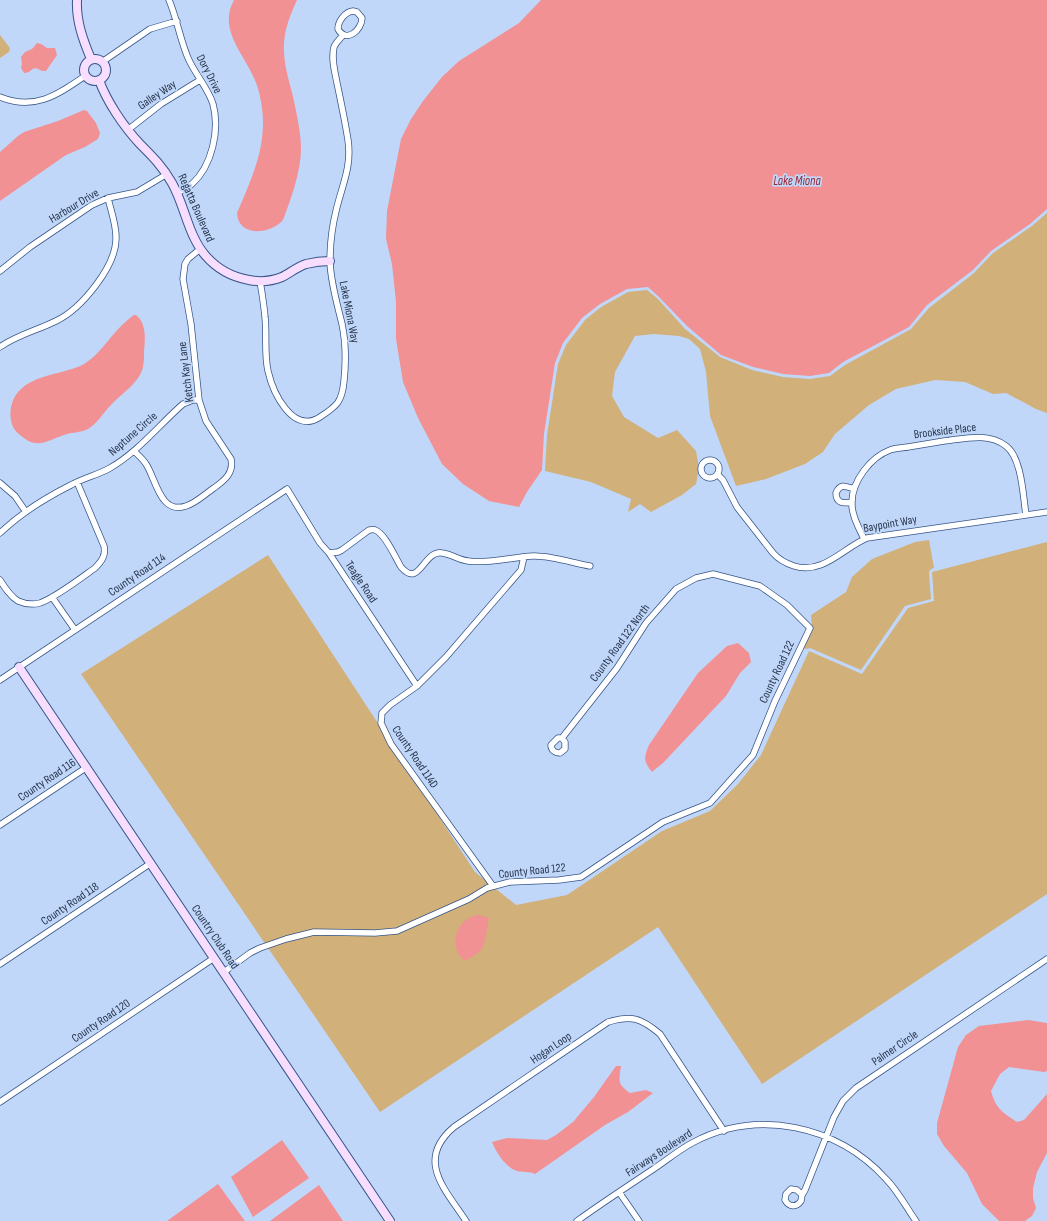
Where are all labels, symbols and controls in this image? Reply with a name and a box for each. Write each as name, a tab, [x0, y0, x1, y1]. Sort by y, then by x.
street label: Dory Drive	[193, 52, 225, 96]
street label: Galley Way	[135, 77, 179, 113]
street label: Regatta Boulevard	[174, 172, 218, 244]
water label: Lake Miona	[773, 173, 821, 189]
street label: Harbour Drive	[46, 185, 102, 227]
street label: Lake Miona Way	[336, 280, 362, 345]
street label: Ketch Kay Lane	[175, 341, 197, 403]
street label: Neptune Circle	[106, 409, 161, 459]
street label: Brookside Place	[913, 420, 977, 442]
street label: Baypoint Way	[862, 512, 918, 536]
street label: County Road 114	[105, 550, 169, 600]
street label: Teagle Road	[342, 558, 380, 606]
street label: County Road 122 North	[587, 601, 653, 685]
street label: County Road 122	[756, 638, 798, 706]
street label: County Road 114D	[389, 723, 442, 791]
street label: County Road 116	[15, 755, 79, 805]
street label: County Road 122	[498, 860, 566, 882]
street label: County Road 118	[38, 879, 102, 929]
street label: Country Club Road	[188, 902, 242, 972]
street label: County Road 120	[69, 996, 133, 1046]
street label: Palmer Circle	[869, 1027, 921, 1069]
street label: Hogan Loop	[527, 1029, 575, 1067]
street label: Fairways Boulevard	[623, 1126, 695, 1180]

